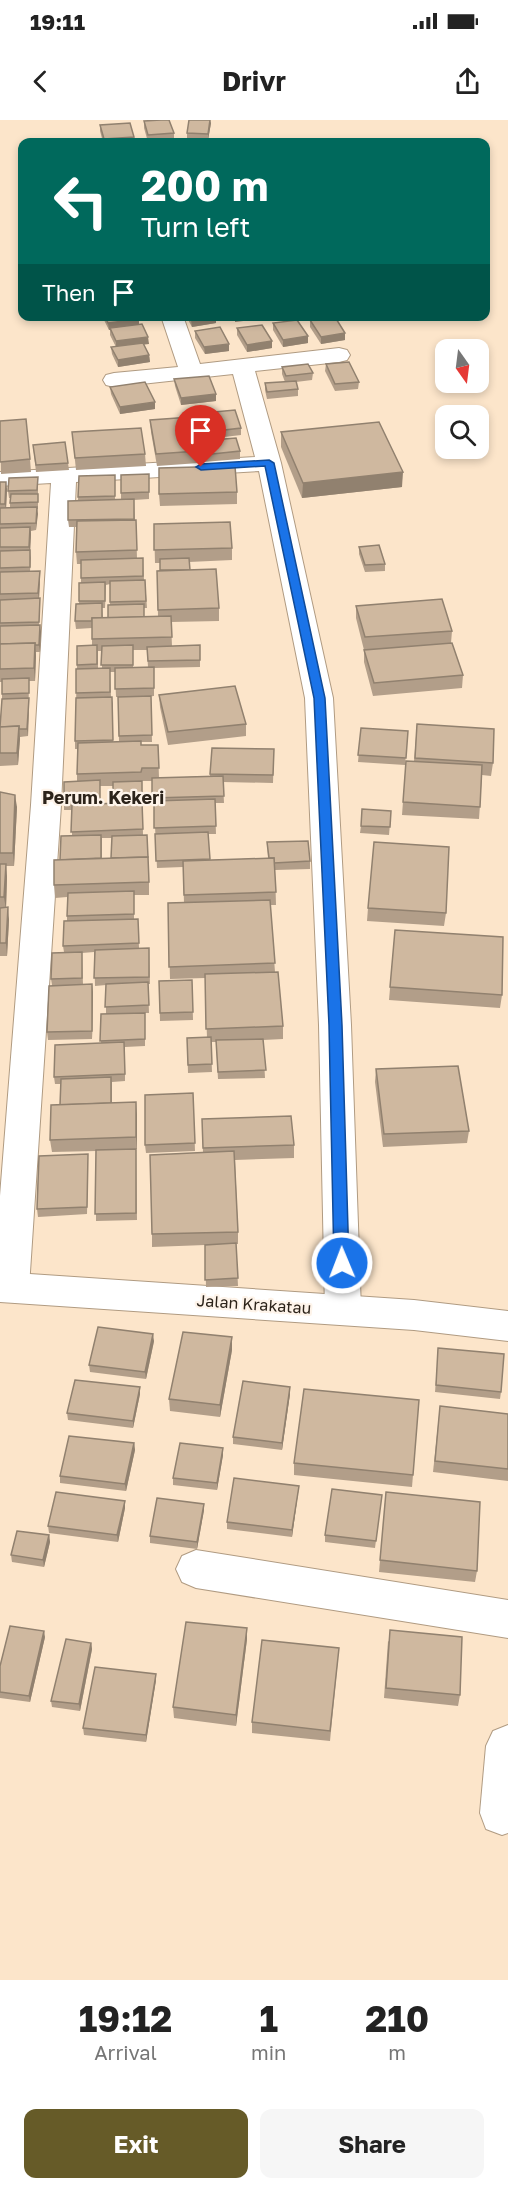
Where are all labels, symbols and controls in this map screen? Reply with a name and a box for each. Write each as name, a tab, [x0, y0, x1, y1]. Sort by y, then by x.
text: 19:11	[30, 8, 85, 35]
icon: back	[24, 65, 57, 98]
text: Drivr	[222, 65, 286, 97]
icon: share	[451, 65, 484, 98]
text: 200 m	[141, 160, 268, 210]
icon: left	[42, 162, 120, 240]
text: Turn left	[141, 211, 250, 243]
icon: arrive	[107, 276, 140, 309]
text: Then	[42, 279, 95, 306]
north arrow	[435, 339, 489, 393]
map controls	[435, 339, 489, 459]
pin	[175, 405, 226, 467]
button: search	[435, 405, 489, 459]
icon: arrive	[184, 414, 217, 447]
district label: Perum. Kekeri	[42, 786, 164, 808]
position arrow	[310, 1231, 374, 1295]
street label: Jalan Krakatau	[196, 1290, 312, 1318]
text: 19:12	[79, 1997, 172, 2040]
text: 1	[259, 1997, 278, 2040]
text: 210	[365, 1997, 429, 2040]
text: Arrival	[94, 2040, 157, 2064]
text: min	[251, 2040, 286, 2064]
text: m	[388, 2040, 406, 2064]
button: Exit	[24, 2109, 248, 2178]
button: Share	[260, 2109, 484, 2178]

